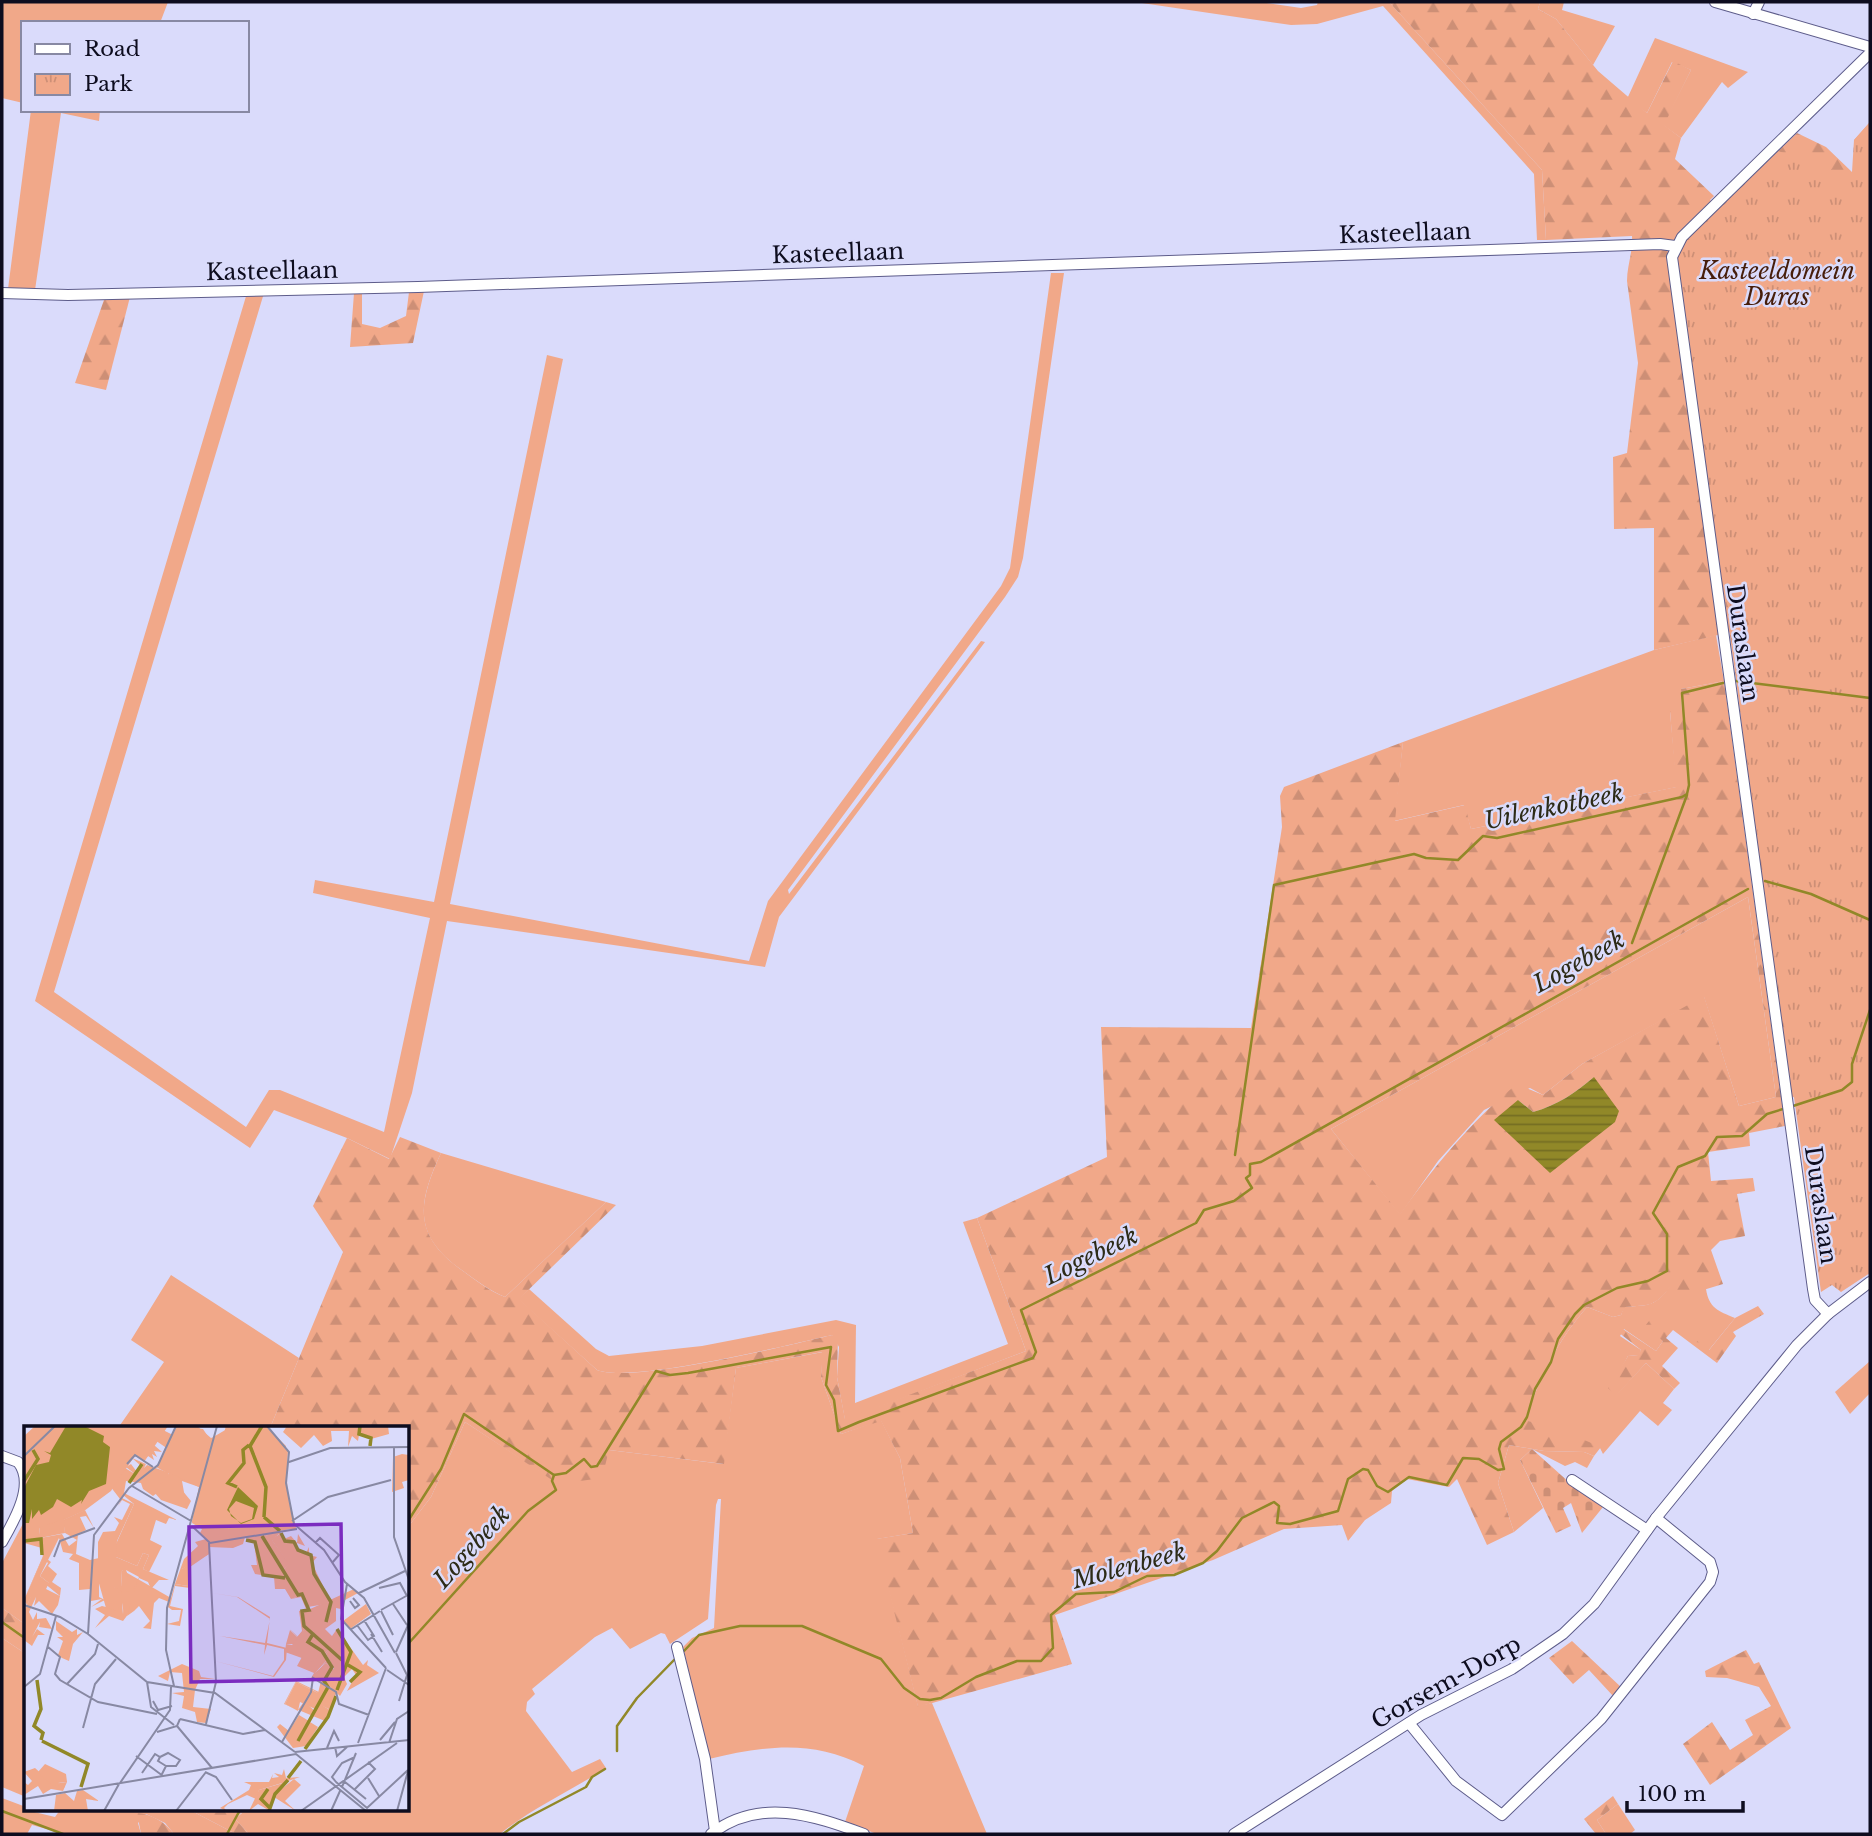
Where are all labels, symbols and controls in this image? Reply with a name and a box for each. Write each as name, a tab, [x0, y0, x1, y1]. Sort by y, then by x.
legend	[21, 21, 248, 112]
text: Road	[84, 36, 140, 62]
text: Park	[84, 71, 133, 97]
street label: Kasteellaan	[1338, 217, 1472, 249]
street label: Kasteellaan	[771, 237, 905, 269]
street label: Kasteellaan	[206, 256, 339, 286]
park label: Kasteeldomein Duras	[1698, 257, 1855, 311]
street label: Duraslaan	[1721, 582, 1765, 704]
water label: Uilenkotbeek	[1482, 778, 1626, 835]
water label: Logebeek	[1527, 925, 1630, 999]
street label: Duraslaan	[1799, 1144, 1843, 1266]
water label: Logebeek	[1038, 1220, 1142, 1291]
inset map	[24, 1426, 410, 1812]
water label: Logebeek	[427, 1500, 516, 1594]
water label: Molenbeek	[1068, 1536, 1189, 1595]
street label: Gorsem-Dorp	[1366, 1629, 1526, 1735]
scale bar	[1627, 1770, 1742, 1814]
text: 100 m	[1638, 1781, 1706, 1807]

